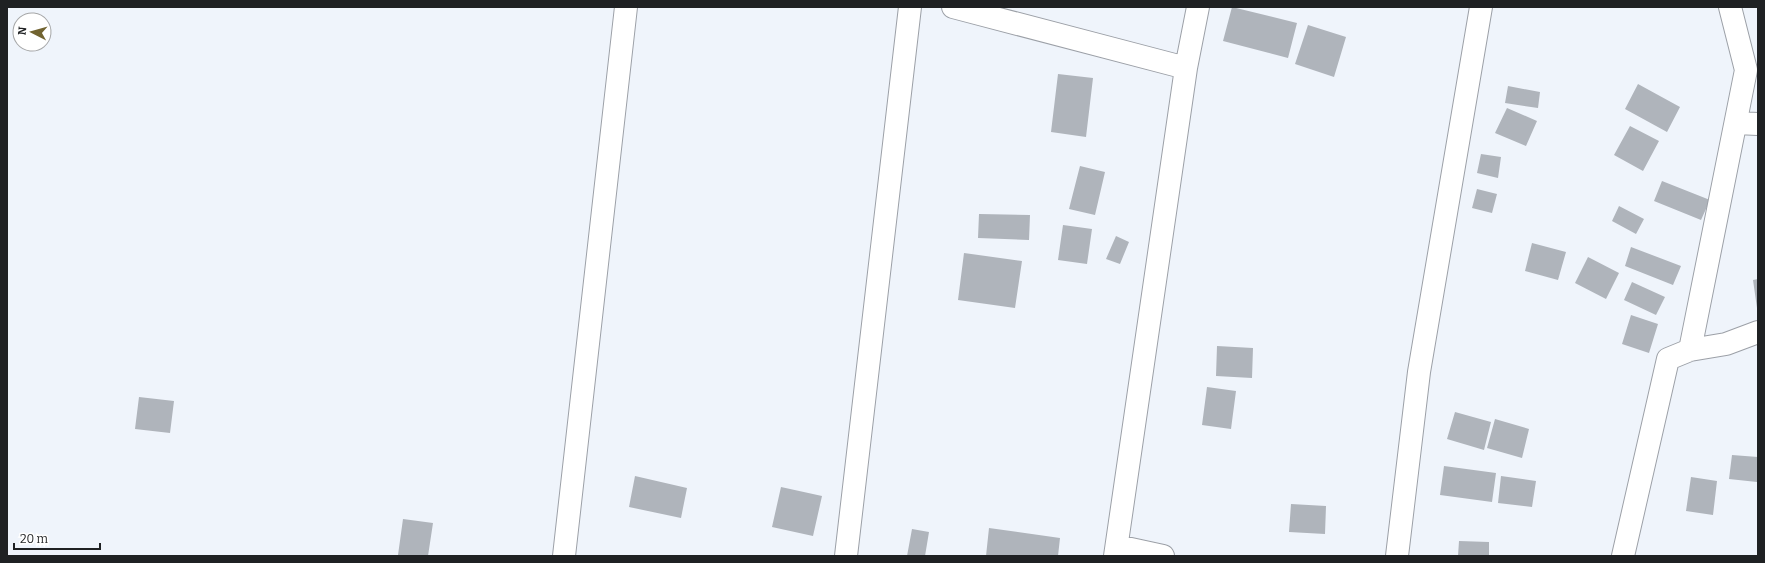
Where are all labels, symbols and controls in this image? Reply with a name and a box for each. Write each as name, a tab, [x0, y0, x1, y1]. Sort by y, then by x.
north arrow	[12, 12, 52, 52]
text: N	[16, 26, 30, 36]
scale bar	[14, 525, 100, 551]
text: 20 m	[20, 532, 49, 546]

